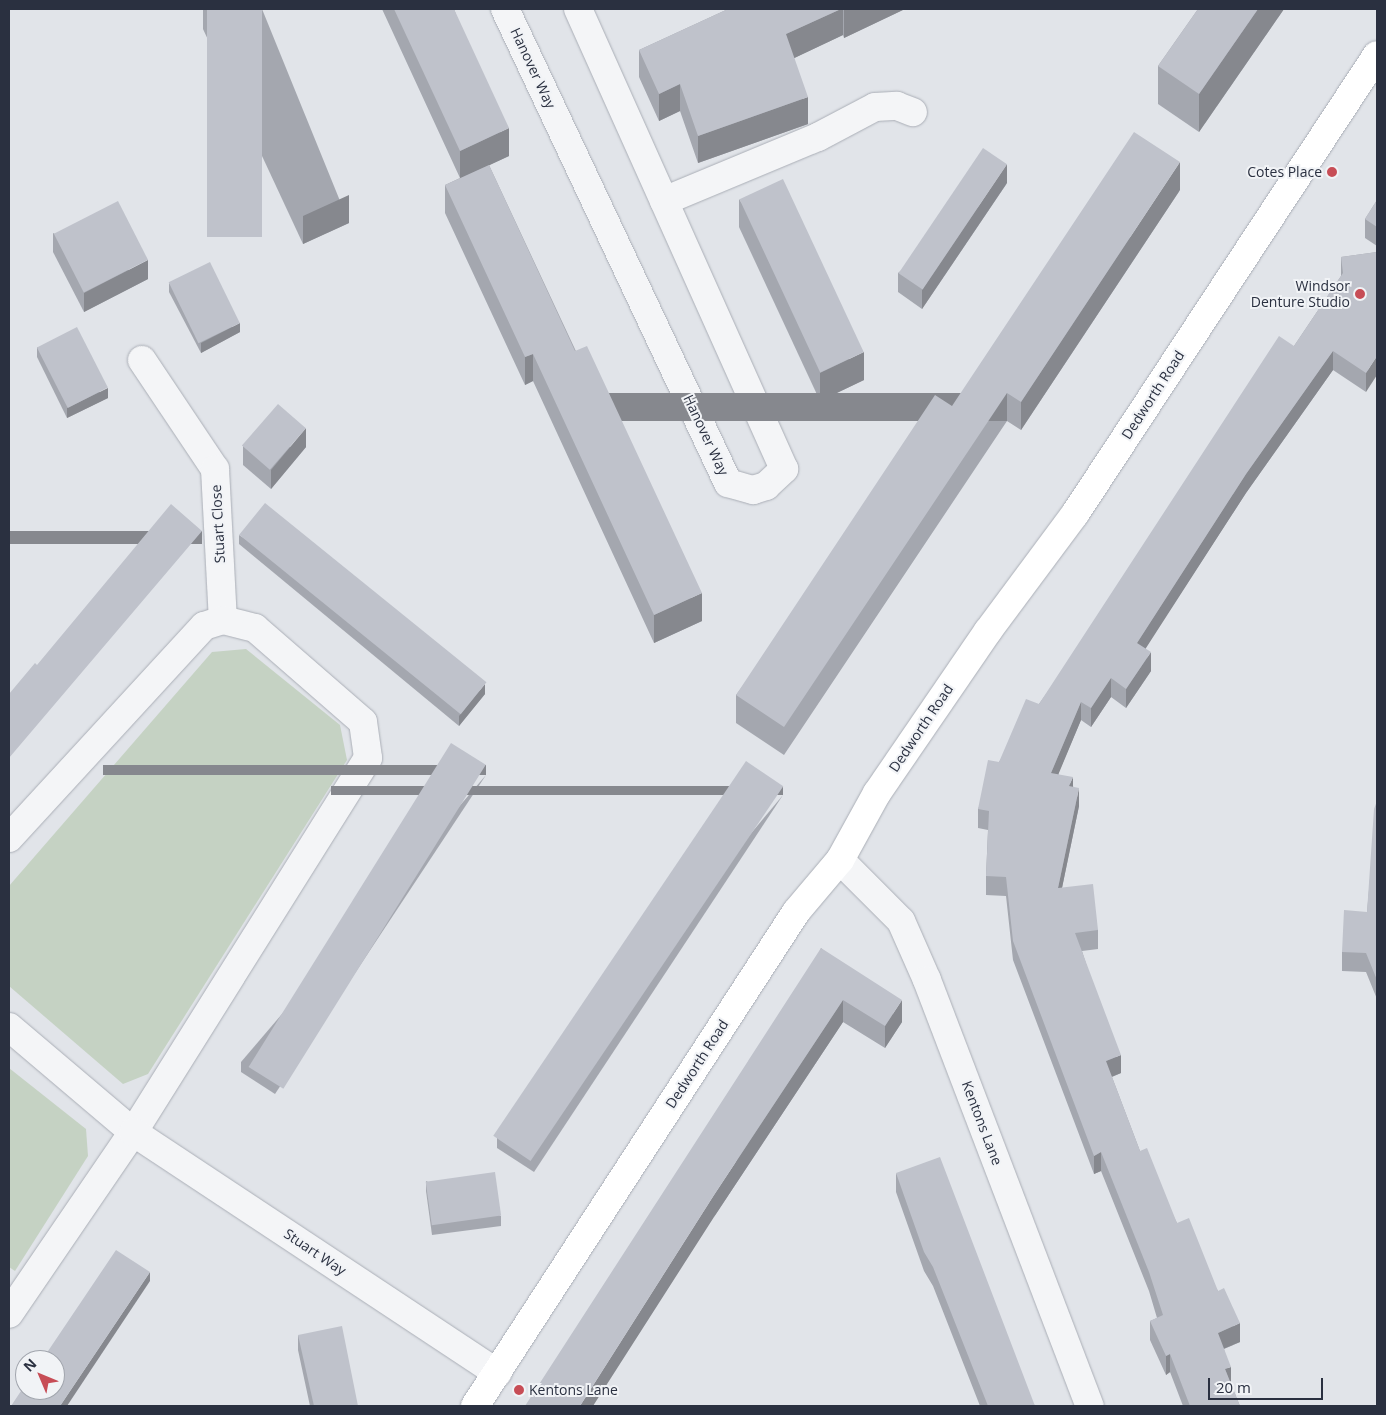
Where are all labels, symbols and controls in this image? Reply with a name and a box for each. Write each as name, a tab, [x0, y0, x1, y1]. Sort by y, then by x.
street label: Hanover Way	[507, 25, 559, 111]
place label: Cotes Place	[1247, 164, 1322, 180]
marker: Cotes Place	[1326, 166, 1338, 178]
place label: Windsor Denture Studio	[1251, 278, 1350, 310]
marker: Windsor Denture Studio	[1354, 288, 1366, 300]
street label: Dedworth Road	[1118, 348, 1188, 442]
street label: Hanover Way	[680, 392, 732, 478]
street label: Stuart Close	[208, 484, 228, 564]
street label: Dedworth Road	[885, 681, 957, 775]
street label: Dedworth Road	[662, 1017, 732, 1111]
street label: Kentons Lane	[958, 1079, 1006, 1167]
street label: Stuart Way	[281, 1225, 349, 1279]
north arrow	[15, 1350, 65, 1400]
text: N	[19, 1354, 40, 1375]
scale bar	[1211, 1368, 1326, 1400]
text: 20 m	[1216, 1377, 1251, 1397]
place label: Kentons Lane	[529, 1382, 618, 1398]
marker: Kentons Lane	[513, 1384, 525, 1396]

